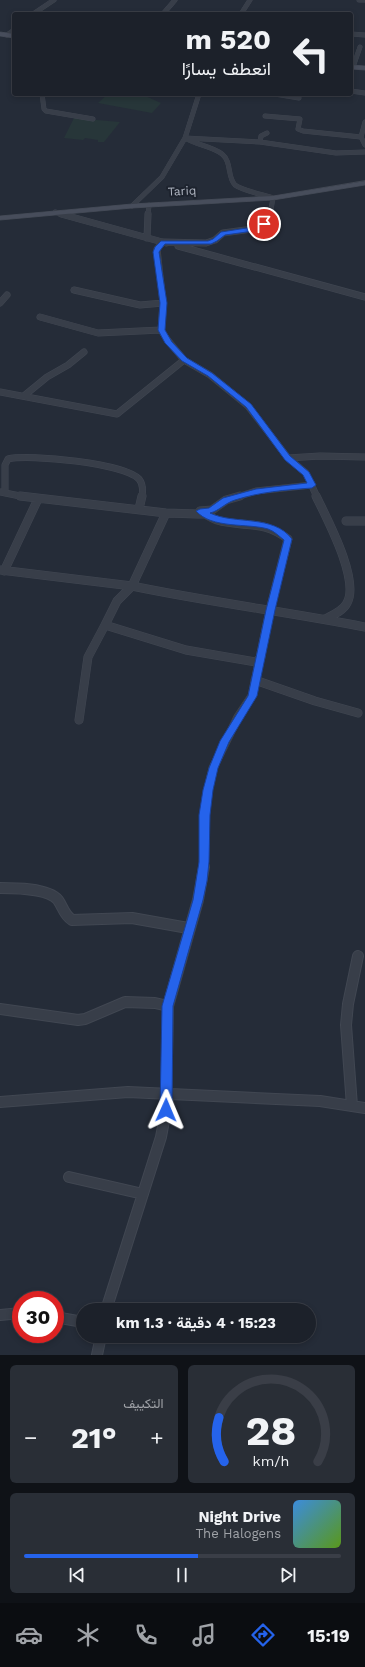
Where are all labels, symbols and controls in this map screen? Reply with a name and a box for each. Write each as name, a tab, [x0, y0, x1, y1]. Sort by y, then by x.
text: 520 m	[186, 23, 271, 56]
icon: left	[285, 28, 337, 80]
text: انعطف يسارًا	[182, 58, 271, 79]
street label: Tariq	[167, 183, 197, 199]
pin	[247, 207, 281, 241]
icon: arrive	[253, 213, 275, 235]
position arrow	[145, 1089, 187, 1131]
speed limit sign: 30	[12, 1291, 64, 1343]
text: 15:23 · 4 دقيقة · 1.3 km	[116, 1314, 276, 1332]
text: التكييف	[123, 1396, 164, 1411]
text: 28	[246, 1406, 297, 1455]
text: 21°	[71, 1420, 117, 1455]
text: −	[24, 1425, 37, 1450]
text: +	[150, 1425, 163, 1450]
text: km/h	[253, 1453, 290, 1469]
text: Night Drive	[198, 1508, 281, 1526]
text: The Halogens	[196, 1526, 281, 1541]
icon: previous	[66, 1564, 88, 1586]
icon: pause	[171, 1564, 193, 1586]
icon: next	[277, 1564, 299, 1586]
icon: car	[15, 1621, 43, 1649]
icon: climate	[74, 1621, 102, 1649]
icon: phone	[132, 1621, 160, 1649]
icon: music	[190, 1621, 218, 1649]
icon: directions	[249, 1621, 277, 1649]
text: 15:19	[307, 1625, 350, 1646]

